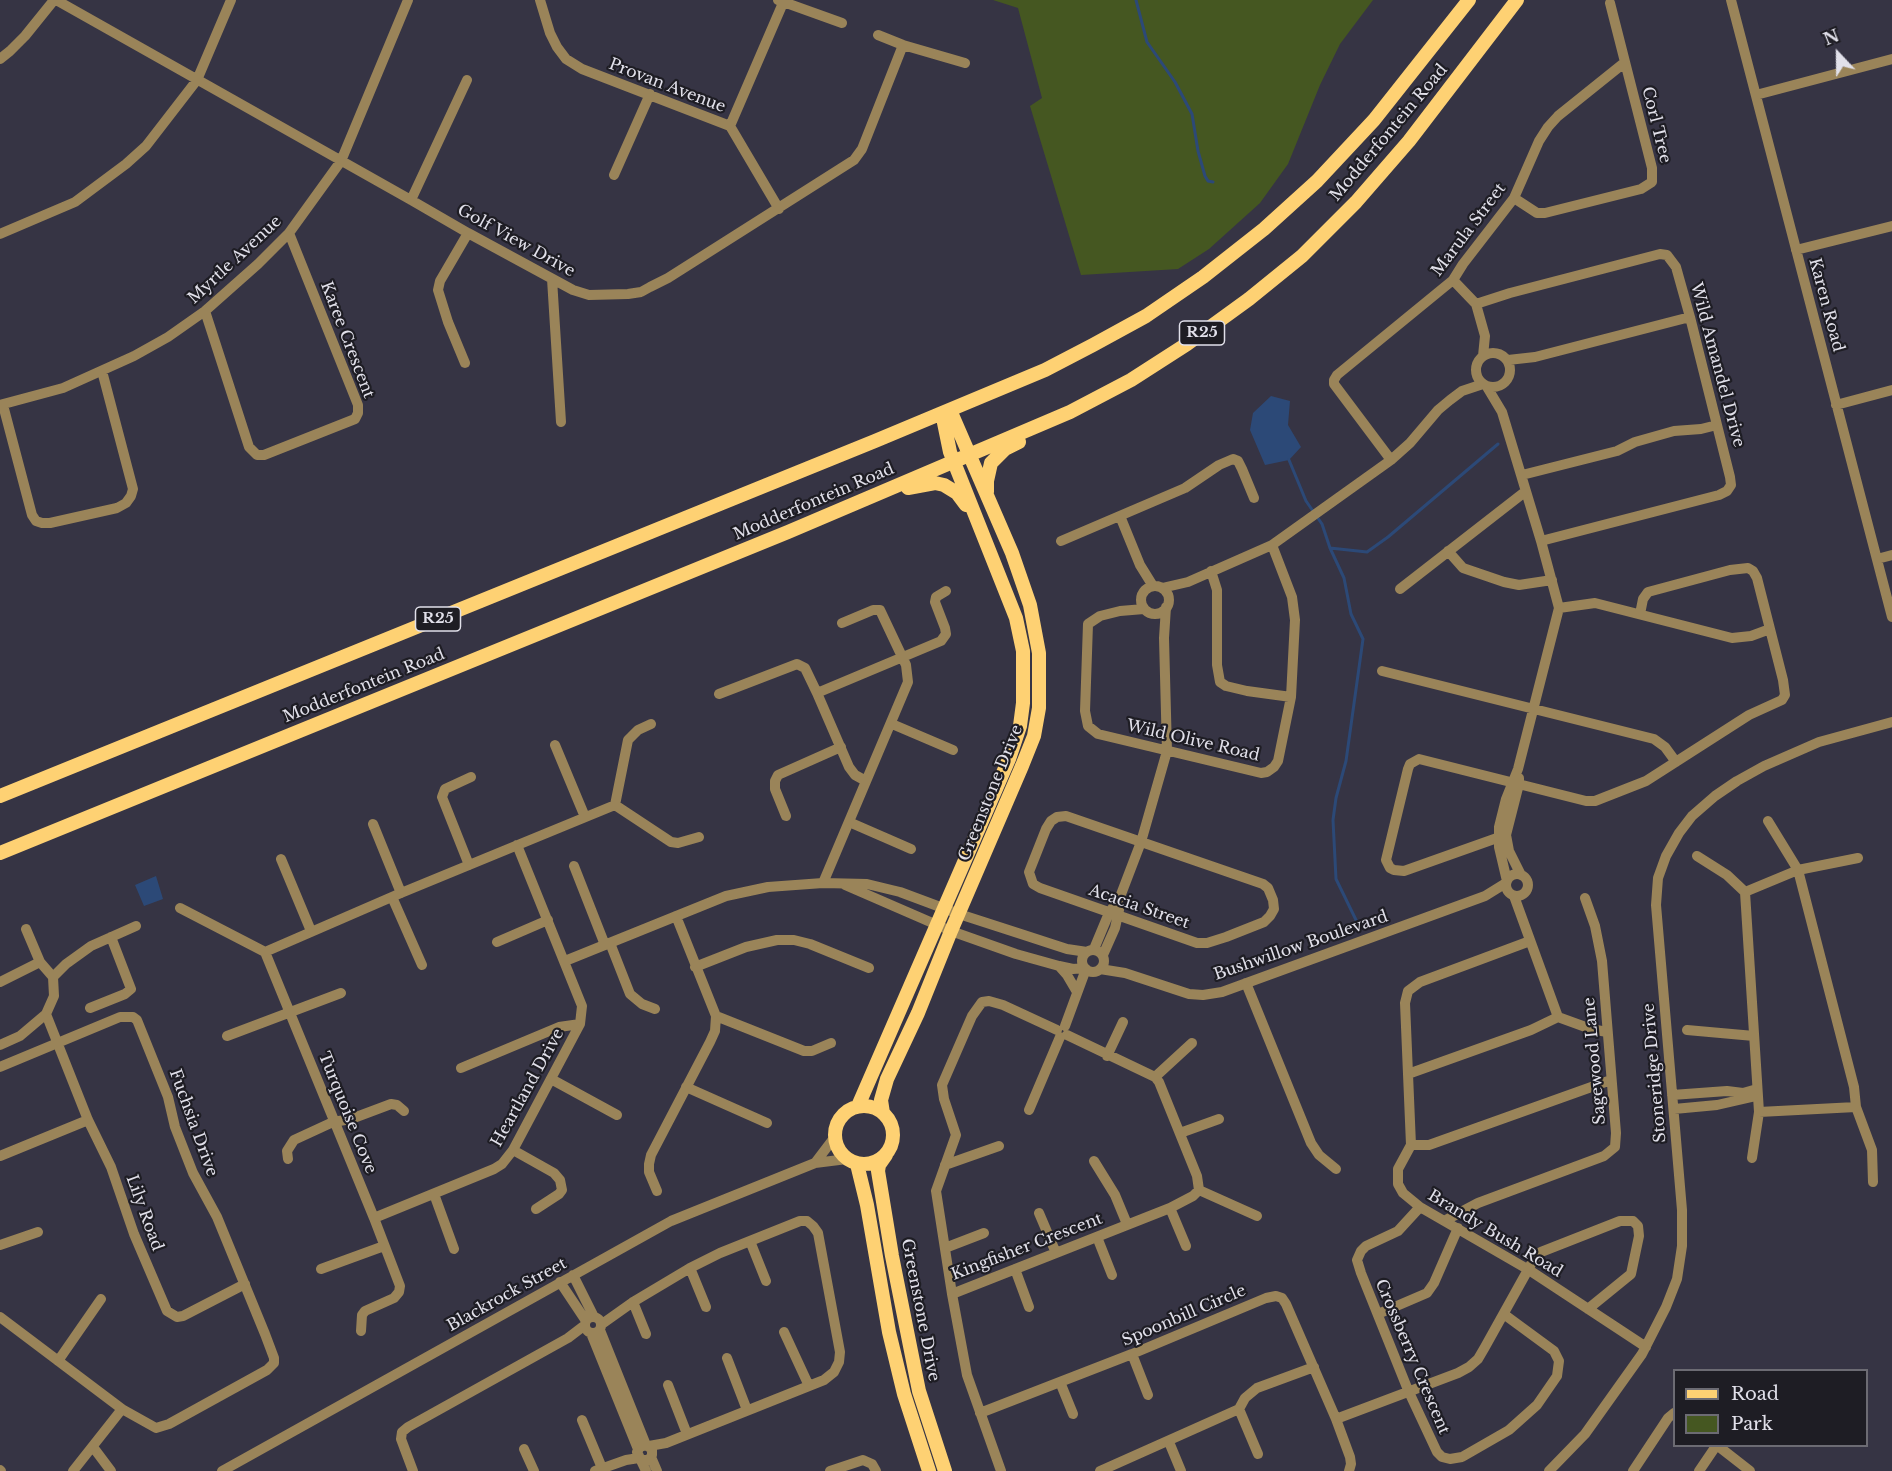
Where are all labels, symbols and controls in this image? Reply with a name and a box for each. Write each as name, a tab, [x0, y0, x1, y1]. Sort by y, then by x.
north arrow	[1808, 24, 1868, 84]
text: N	[1821, 25, 1842, 49]
street label: Provan Avenue	[606, 55, 728, 117]
street label: Modderfontein Road	[1326, 61, 1452, 205]
street label: Corl Tree	[1637, 85, 1675, 165]
street label: Marula Street	[1428, 180, 1510, 280]
street label: Golf View Drive	[454, 201, 578, 281]
street label: Myrtle Avenue	[184, 212, 286, 308]
street label: Karen Road	[1804, 256, 1848, 354]
street label: Karee Crescent	[316, 279, 378, 401]
street label: Wild Amandel Drive	[1686, 281, 1748, 449]
road number: R25	[1180, 321, 1224, 345]
street label: Modderfontein Road	[731, 459, 897, 545]
road number: R25	[416, 607, 460, 631]
street label: Modderfontein Road	[280, 645, 448, 727]
street label: Wild Olive Road	[1125, 716, 1261, 766]
street label: Greenstone Drive	[955, 722, 1027, 864]
street label: Acacia Street	[1086, 881, 1192, 933]
street label: Bushwillow Boulevard	[1211, 907, 1391, 985]
street label: Sagewood Lane	[1580, 996, 1610, 1126]
street label: Stoneridge Drive	[1639, 1003, 1671, 1143]
street label: Heartland Drive	[488, 1025, 568, 1151]
street label: Turquoise Cove	[314, 1049, 380, 1177]
street label: Fuchsia Drive	[165, 1067, 221, 1179]
street label: Lily Road	[121, 1172, 167, 1254]
street label: Brandy Bush Road	[1424, 1186, 1566, 1282]
street label: Kingfisher Crescent	[949, 1209, 1105, 1285]
street label: Greenstone Drive	[897, 1237, 943, 1383]
street label: Blackrock Street	[444, 1254, 570, 1336]
street label: Crossberry Crescent	[1371, 1277, 1453, 1437]
street label: Spoonbill Circle	[1119, 1281, 1249, 1351]
legend	[1673, 1369, 1868, 1447]
text: Road	[1731, 1383, 1779, 1405]
text: Park	[1731, 1413, 1773, 1435]

